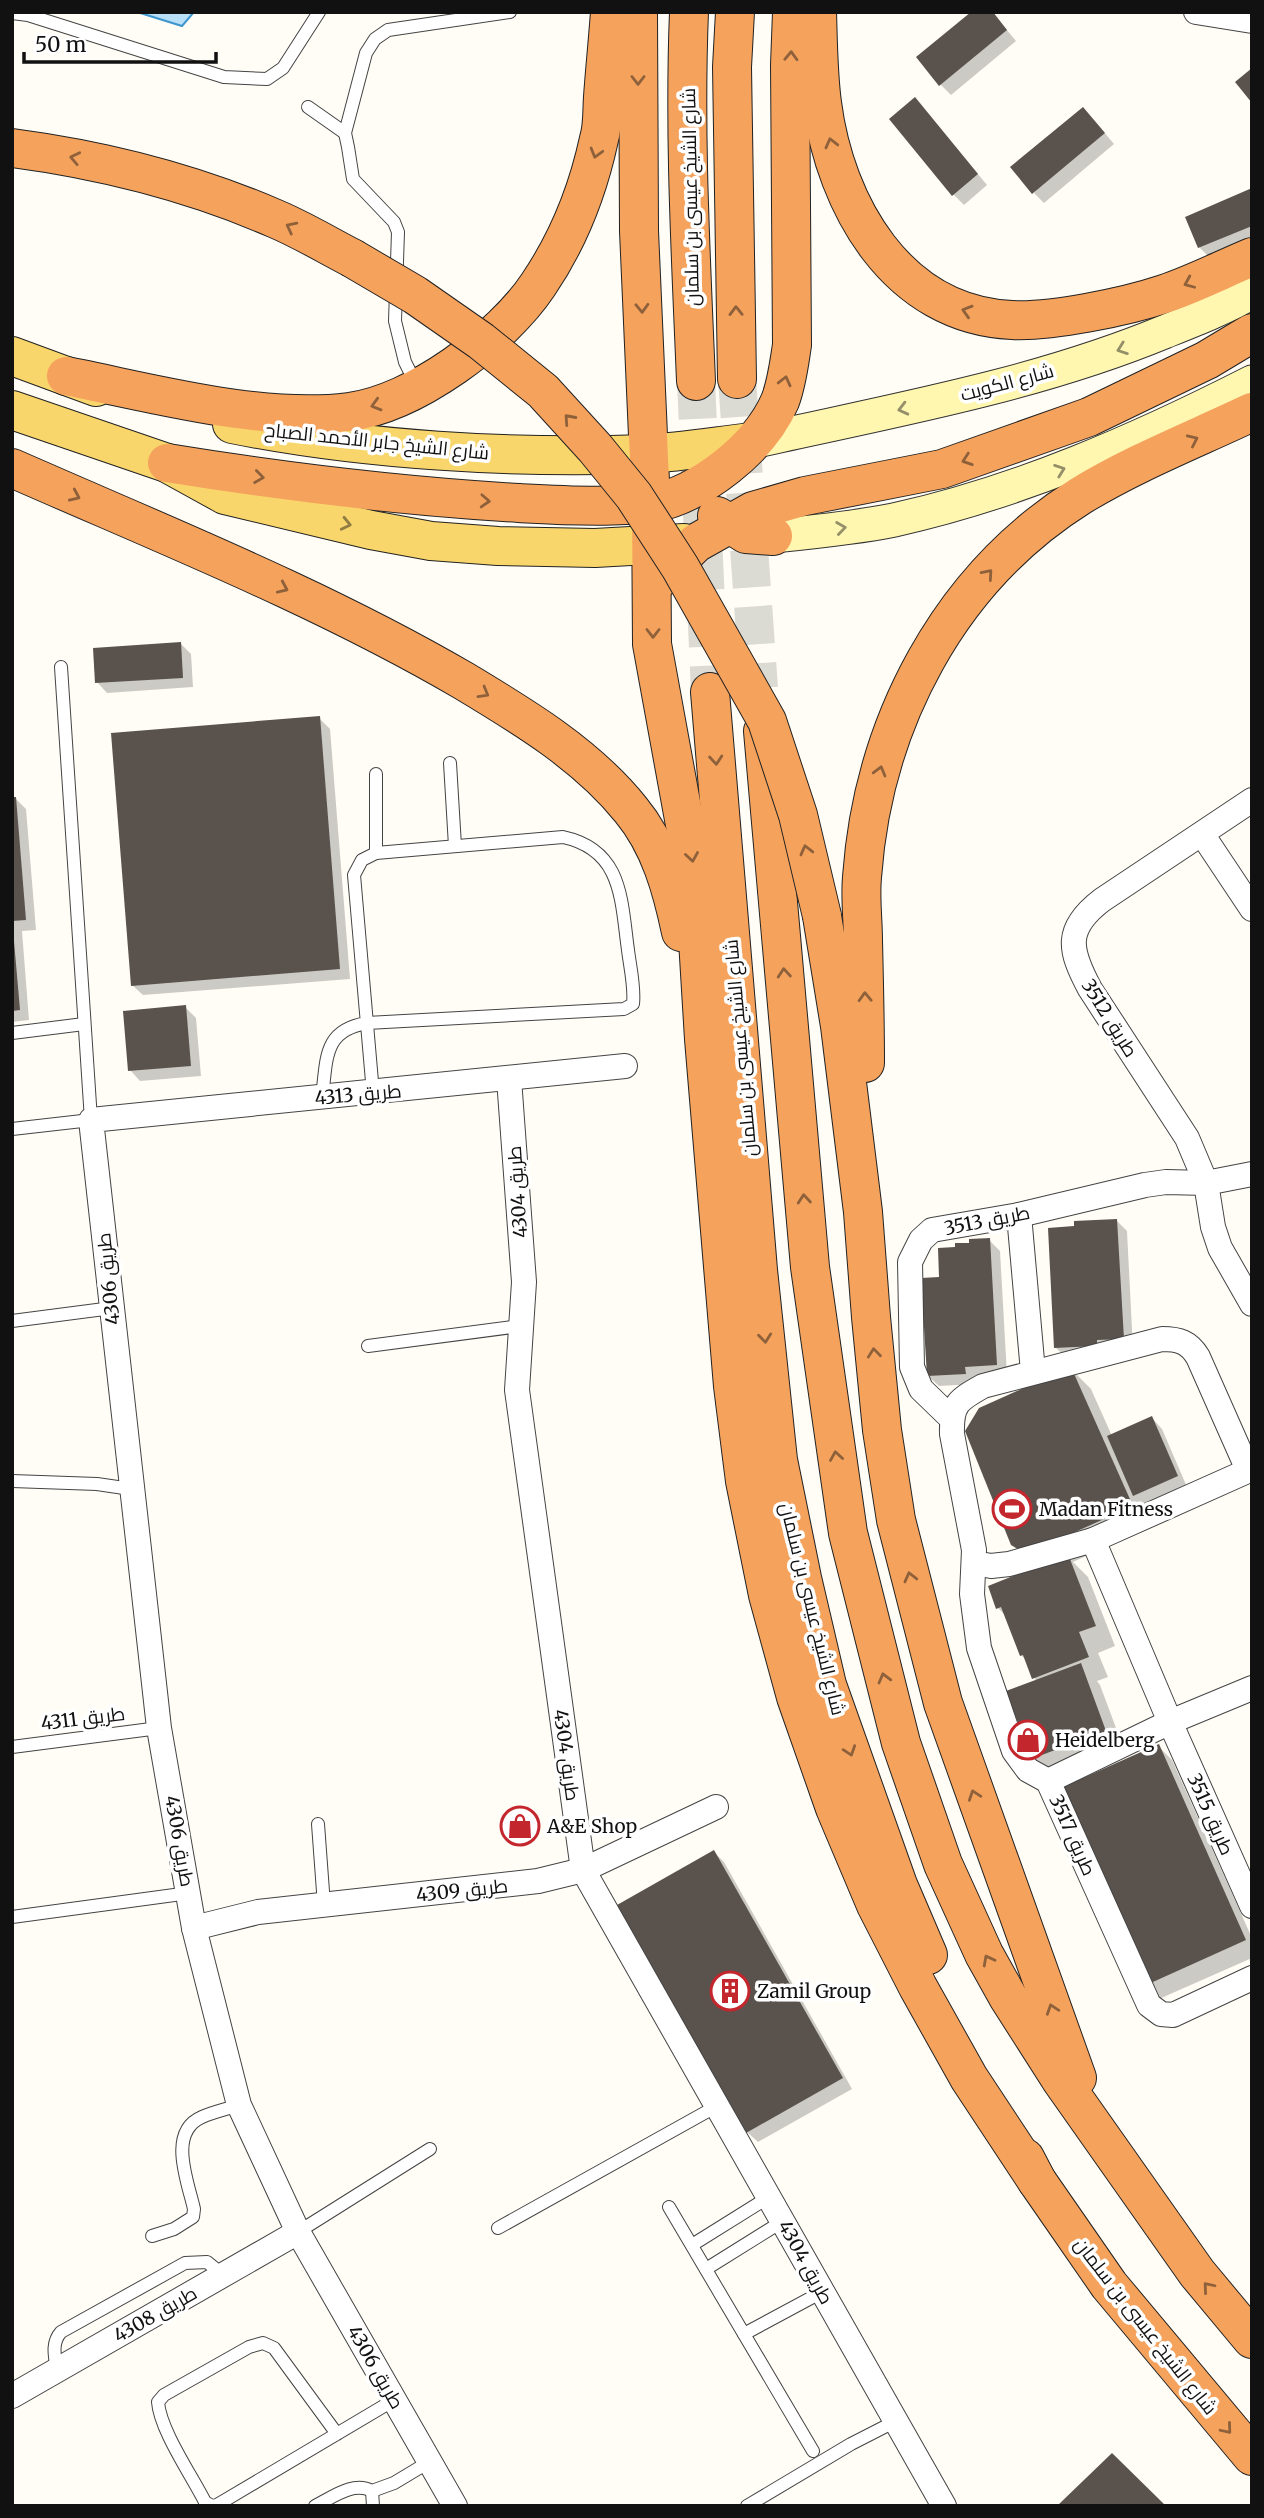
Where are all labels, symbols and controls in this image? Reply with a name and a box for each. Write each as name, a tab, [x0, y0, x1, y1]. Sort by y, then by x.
scale bar	[24, 21, 217, 65]
text: 50 m	[35, 31, 86, 58]
one-way arrow	[783, 50, 798, 61]
one-way arrow	[630, 76, 646, 86]
street label: شارع الشيخ عيسى بن سلمان	[676, 88, 706, 306]
one-way arrow	[825, 137, 839, 149]
one-way arrow	[589, 147, 604, 159]
one-way arrow	[69, 151, 81, 166]
one-way arrow	[286, 222, 299, 235]
one-way arrow	[1184, 275, 1196, 289]
one-way arrow	[635, 303, 650, 314]
one-way arrow	[728, 305, 744, 316]
one-way arrow	[962, 305, 974, 319]
one-way arrow	[1116, 340, 1128, 354]
street label: شارع الكويت	[958, 358, 1057, 408]
one-way arrow	[777, 375, 791, 387]
one-way arrow	[370, 397, 382, 411]
one-way arrow	[897, 401, 909, 415]
one-way arrow	[564, 414, 577, 427]
street label: شارع الشيخ جابر الأحمد الصباح	[263, 417, 490, 467]
one-way arrow	[1186, 434, 1198, 448]
one-way arrow	[961, 452, 973, 466]
one-way arrow	[1053, 464, 1065, 478]
one-way arrow	[253, 469, 265, 484]
one-way arrow	[68, 488, 80, 502]
one-way arrow	[480, 493, 491, 508]
one-way arrow	[340, 516, 352, 530]
one-way arrow	[835, 521, 847, 536]
one-way arrow	[980, 569, 992, 582]
one-way arrow	[275, 580, 288, 594]
one-way arrow	[645, 628, 661, 639]
one-way arrow	[477, 685, 490, 698]
one-way arrow	[708, 755, 723, 766]
one-way arrow	[872, 765, 886, 777]
one-way arrow	[800, 844, 814, 856]
one-way arrow	[684, 851, 699, 863]
street label: شارع الشيخ عيسى بن سلمان	[719, 938, 763, 1158]
one-way arrow	[777, 967, 792, 978]
street label: طريق 3512	[1076, 975, 1143, 1062]
one-way arrow	[857, 991, 872, 1002]
street label: طريق 4313	[314, 1078, 402, 1111]
street label: طريق 4304	[502, 1145, 533, 1239]
one-way arrow	[797, 1194, 812, 1205]
street label: طريق 3513	[942, 1200, 1032, 1241]
street label: طريق 4306	[91, 1232, 126, 1326]
one-way arrow	[757, 1333, 772, 1344]
one-way arrow	[867, 1347, 882, 1359]
one-way arrow	[829, 1450, 844, 1462]
sports icon: Madan Fitness	[991, 1488, 1033, 1530]
place label: Madan Fitness	[1039, 1497, 1173, 1521]
street label: شارع الشيخ عيسى بن سلمان	[773, 1500, 851, 1718]
one-way arrow	[904, 1571, 918, 1583]
one-way arrow	[878, 1672, 892, 1684]
street label: طريق 4311	[40, 1701, 127, 1736]
street label: طريق 4304	[548, 1708, 585, 1803]
shop icon: Heidelberg	[1007, 1719, 1049, 1761]
place label: Heidelberg	[1055, 1728, 1155, 1752]
one-way arrow	[842, 1745, 856, 1757]
street label: طريق 3515	[1181, 1769, 1240, 1859]
one-way arrow	[968, 1790, 982, 1802]
street label: طريق 3517	[1044, 1791, 1101, 1880]
street label: طريق 4306	[159, 1793, 200, 1889]
shop icon: A&E Shop	[499, 1805, 541, 1847]
place label: A&E Shop	[546, 1814, 637, 1838]
street label: طريق 4309	[415, 1873, 509, 1908]
one-way arrow	[982, 1955, 996, 1967]
building icon: Zamil Group	[709, 1970, 751, 2012]
place label: Zamil Group	[757, 1979, 871, 2003]
one-way arrow	[1047, 2004, 1061, 2016]
street label: طريق 4304	[772, 2216, 839, 2309]
street label: شارع الشيخ عيسى بن سلمان	[1068, 2233, 1223, 2421]
street label: طريق 4308	[109, 2281, 201, 2348]
one-way arrow	[1204, 2282, 1216, 2295]
street label: طريق 4306	[342, 2321, 409, 2414]
one-way arrow	[1219, 2422, 1232, 2434]

